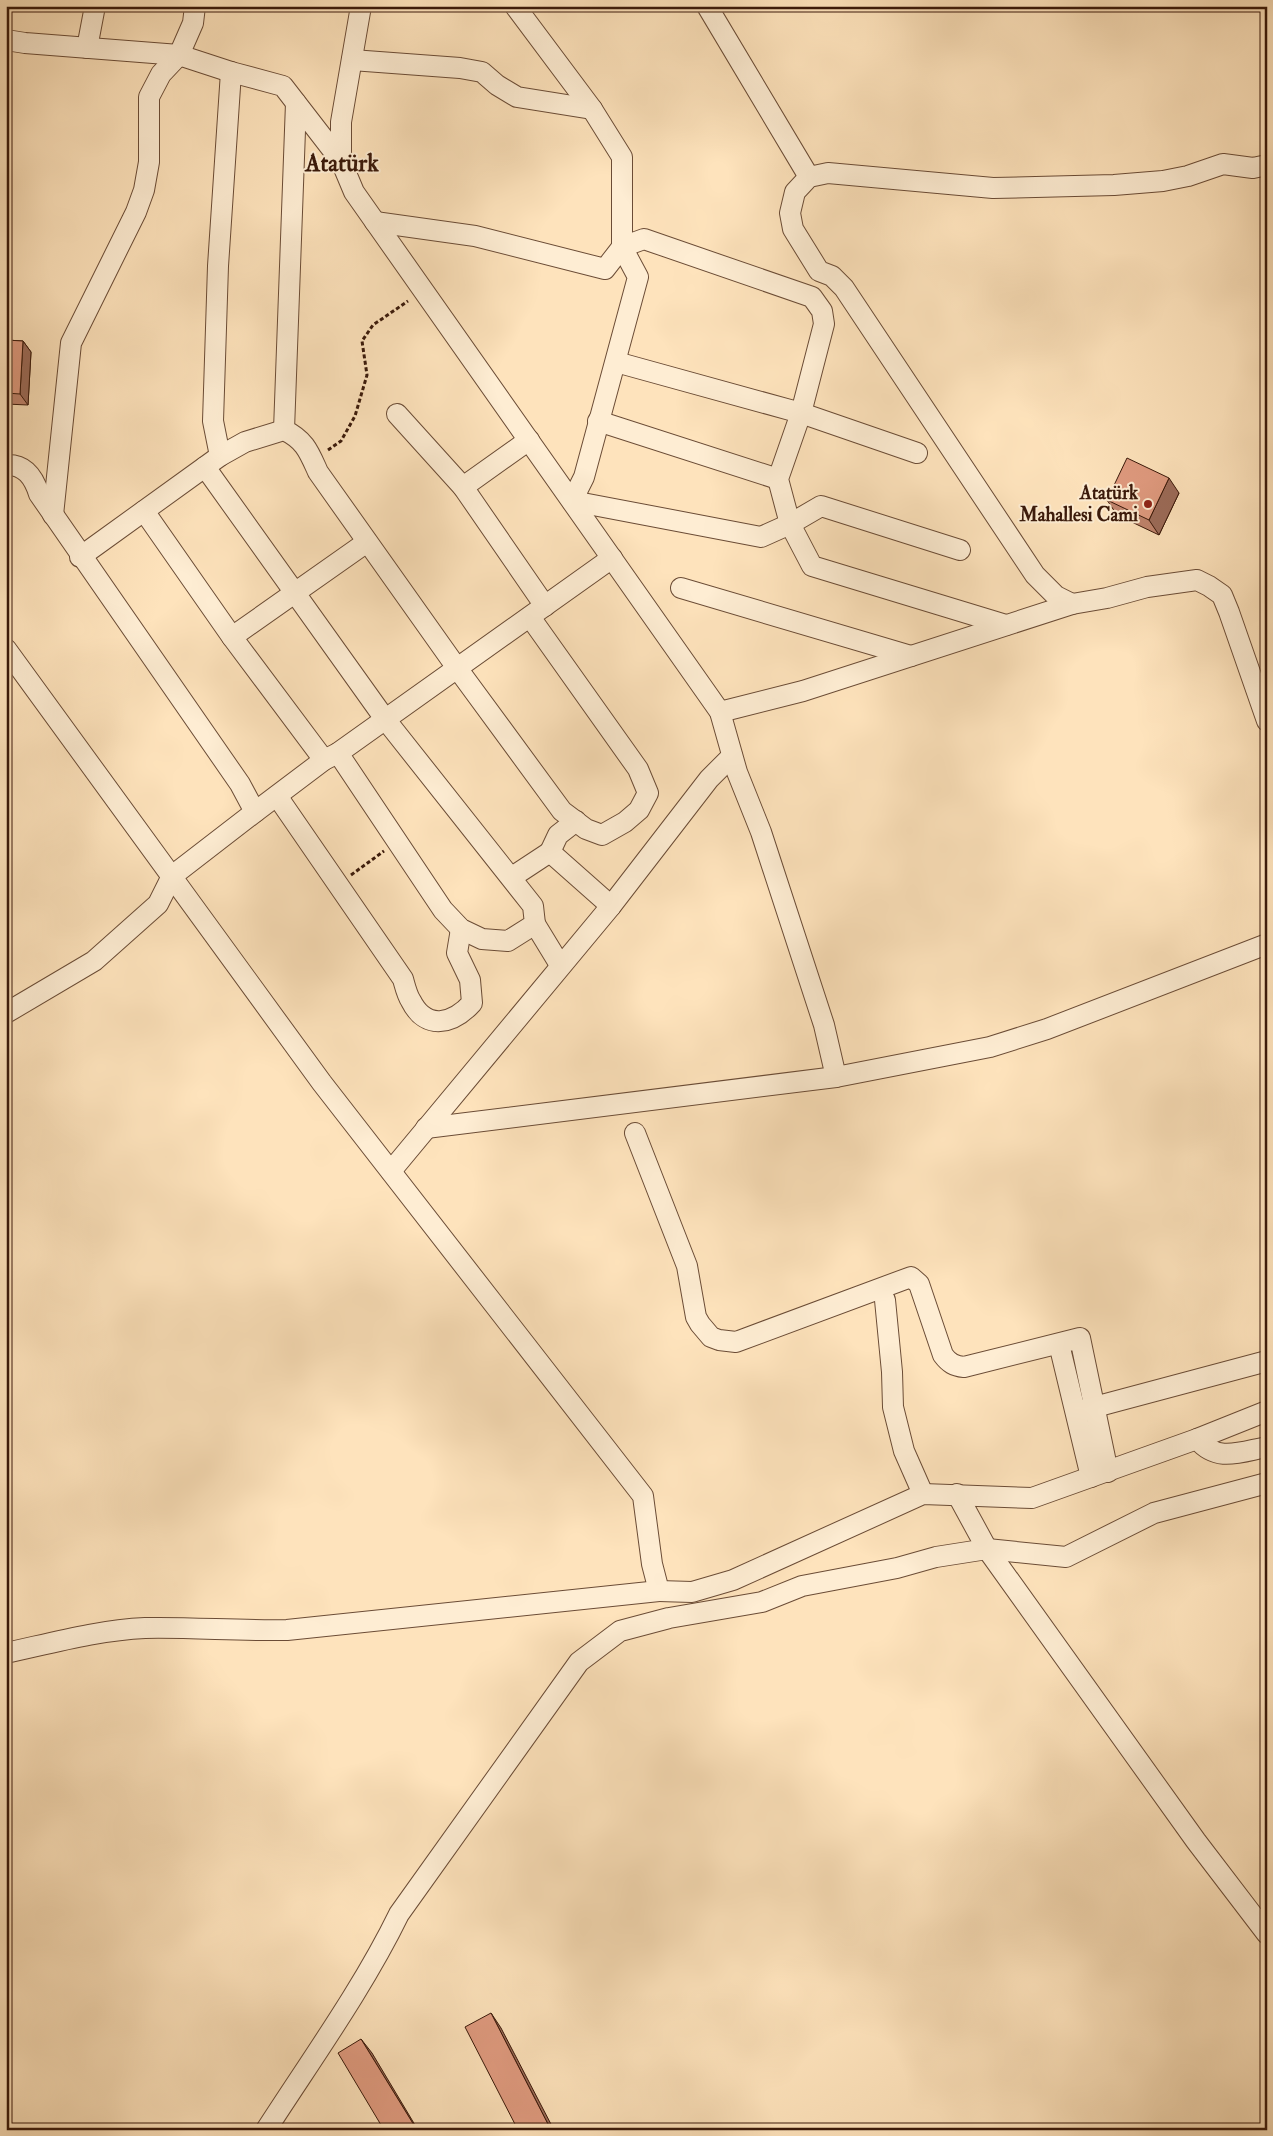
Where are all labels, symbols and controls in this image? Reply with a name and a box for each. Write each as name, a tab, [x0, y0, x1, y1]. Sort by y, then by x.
district label: Atatürk	[304, 148, 379, 179]
place label: Atatürk Mahallesi Cami	[1019, 481, 1139, 527]
marker: Atatürk Mahallesi Cami	[1142, 498, 1154, 510]

